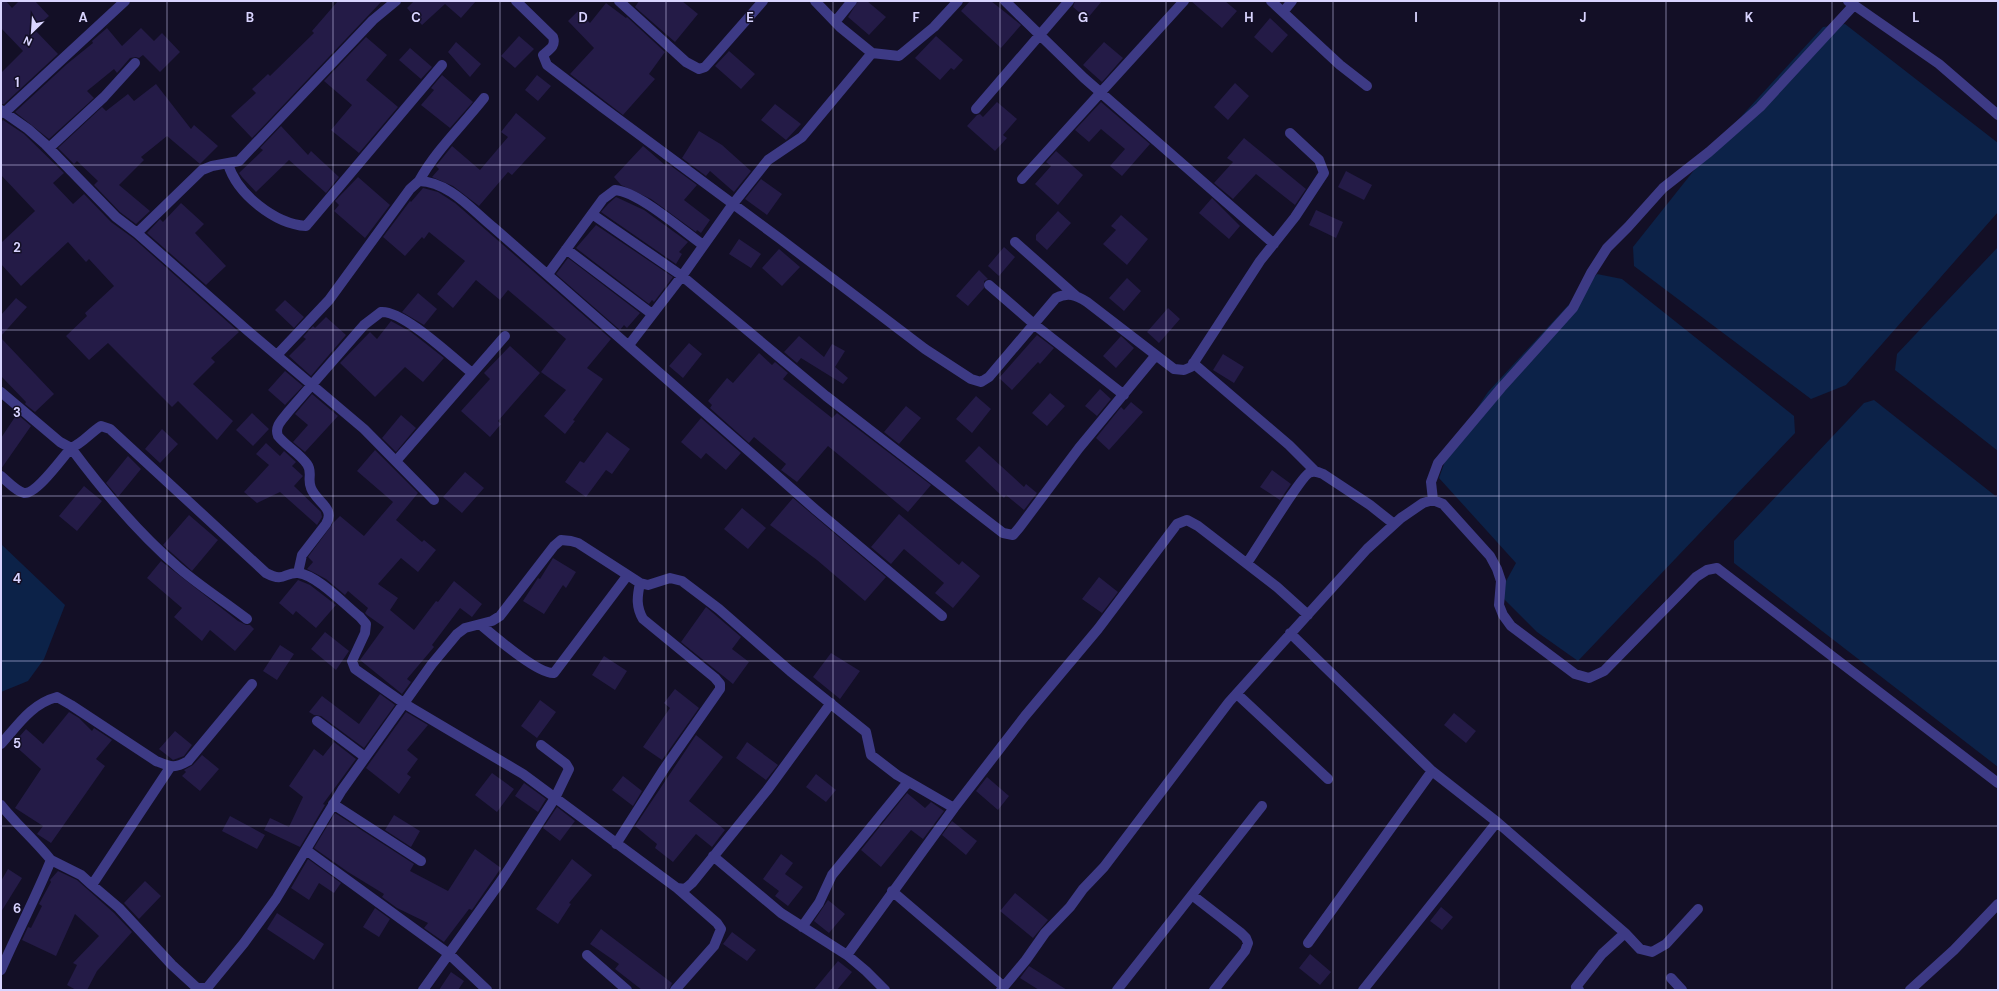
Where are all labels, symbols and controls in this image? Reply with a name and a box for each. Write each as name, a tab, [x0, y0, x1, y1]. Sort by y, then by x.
text: A	[78, 9, 88, 26]
text: B	[246, 9, 254, 26]
text: C	[411, 9, 421, 26]
text: D	[578, 9, 588, 26]
text: E	[746, 9, 754, 26]
text: F	[912, 9, 920, 26]
text: G	[1078, 9, 1088, 26]
text: H	[1244, 9, 1254, 26]
text: I	[1414, 9, 1418, 26]
text: J	[1579, 9, 1587, 26]
text: K	[1745, 9, 1754, 26]
text: L	[1912, 9, 1920, 26]
north arrow	[12, 12, 52, 52]
text: N	[21, 33, 34, 49]
text: 1	[15, 74, 19, 91]
text: 2	[13, 239, 21, 256]
text: 3	[13, 404, 21, 421]
text: 4	[13, 570, 21, 587]
text: 5	[13, 735, 21, 752]
text: 6	[13, 900, 21, 917]

